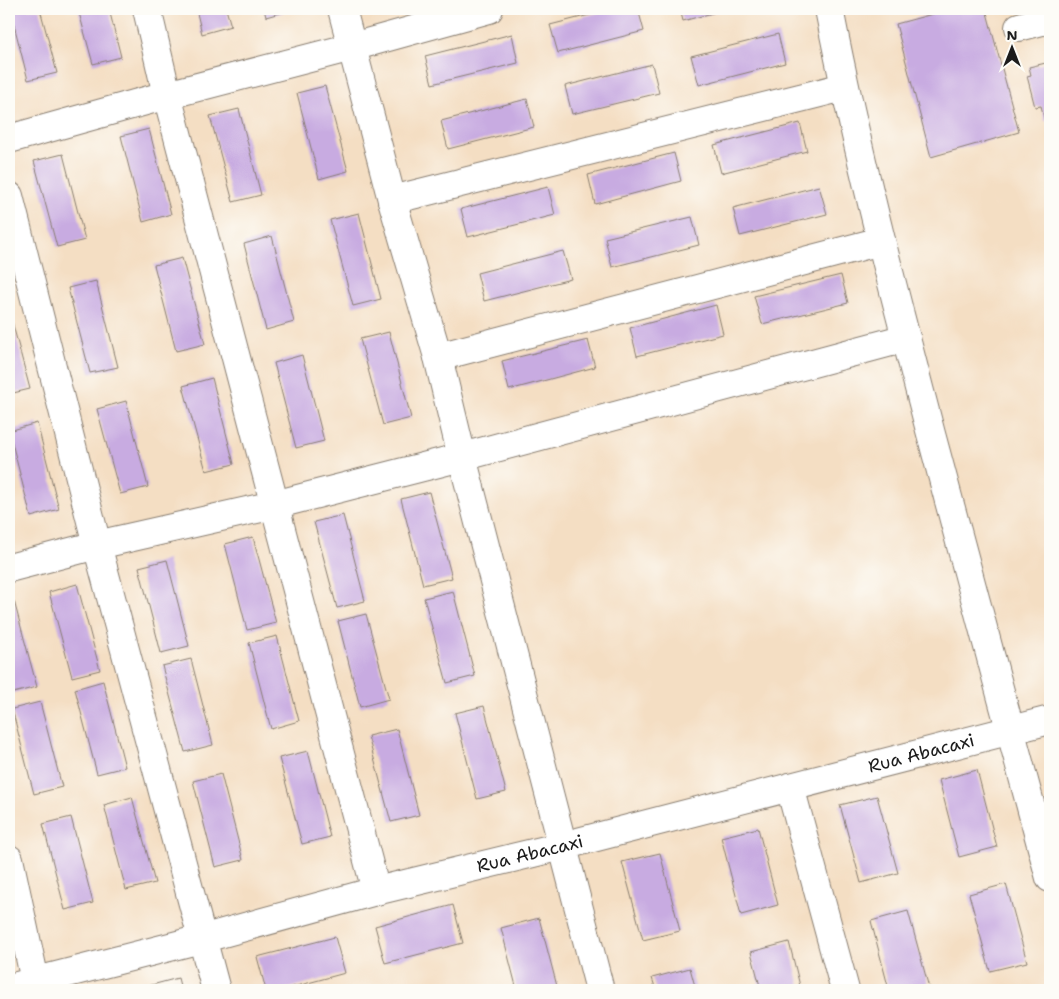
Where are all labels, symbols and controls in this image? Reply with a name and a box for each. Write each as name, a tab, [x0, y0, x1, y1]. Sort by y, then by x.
north arrow	[986, 22, 1036, 72]
text: N	[1006, 26, 1018, 44]
street label: Rua Abacaxi	[866, 728, 977, 778]
street label: Rua Abacaxi	[474, 829, 586, 878]

